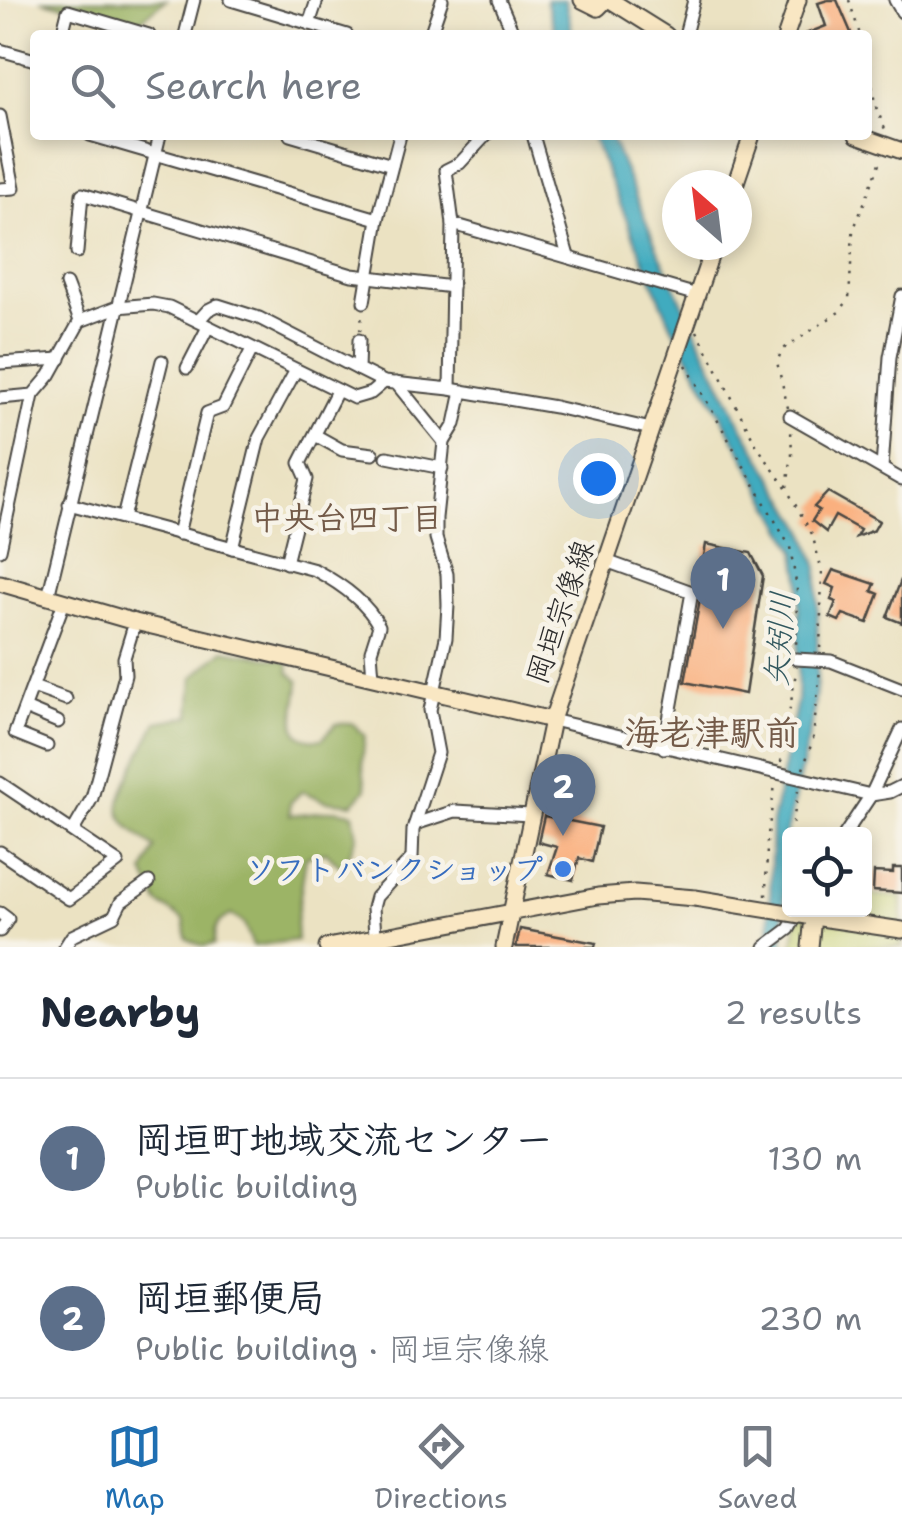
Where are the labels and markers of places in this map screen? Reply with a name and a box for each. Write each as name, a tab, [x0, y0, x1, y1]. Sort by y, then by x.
pin: 1	[690, 546, 756, 629]
pin: 2	[530, 754, 596, 836]
place label: ソフトバンクショップ	[245, 849, 543, 890]
marker: ソフトバンクショップ	[552, 858, 574, 880]

